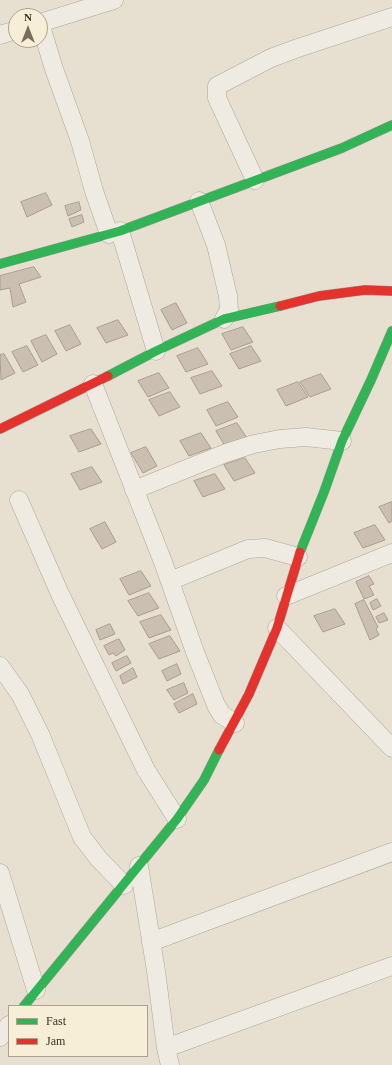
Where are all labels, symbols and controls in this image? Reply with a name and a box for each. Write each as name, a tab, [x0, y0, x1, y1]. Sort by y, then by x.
north arrow	[8, 8, 48, 48]
text: N	[24, 11, 32, 23]
legend	[8, 1005, 148, 1057]
text: Fast	[46, 1014, 66, 1028]
text: Jam	[46, 1034, 65, 1048]

